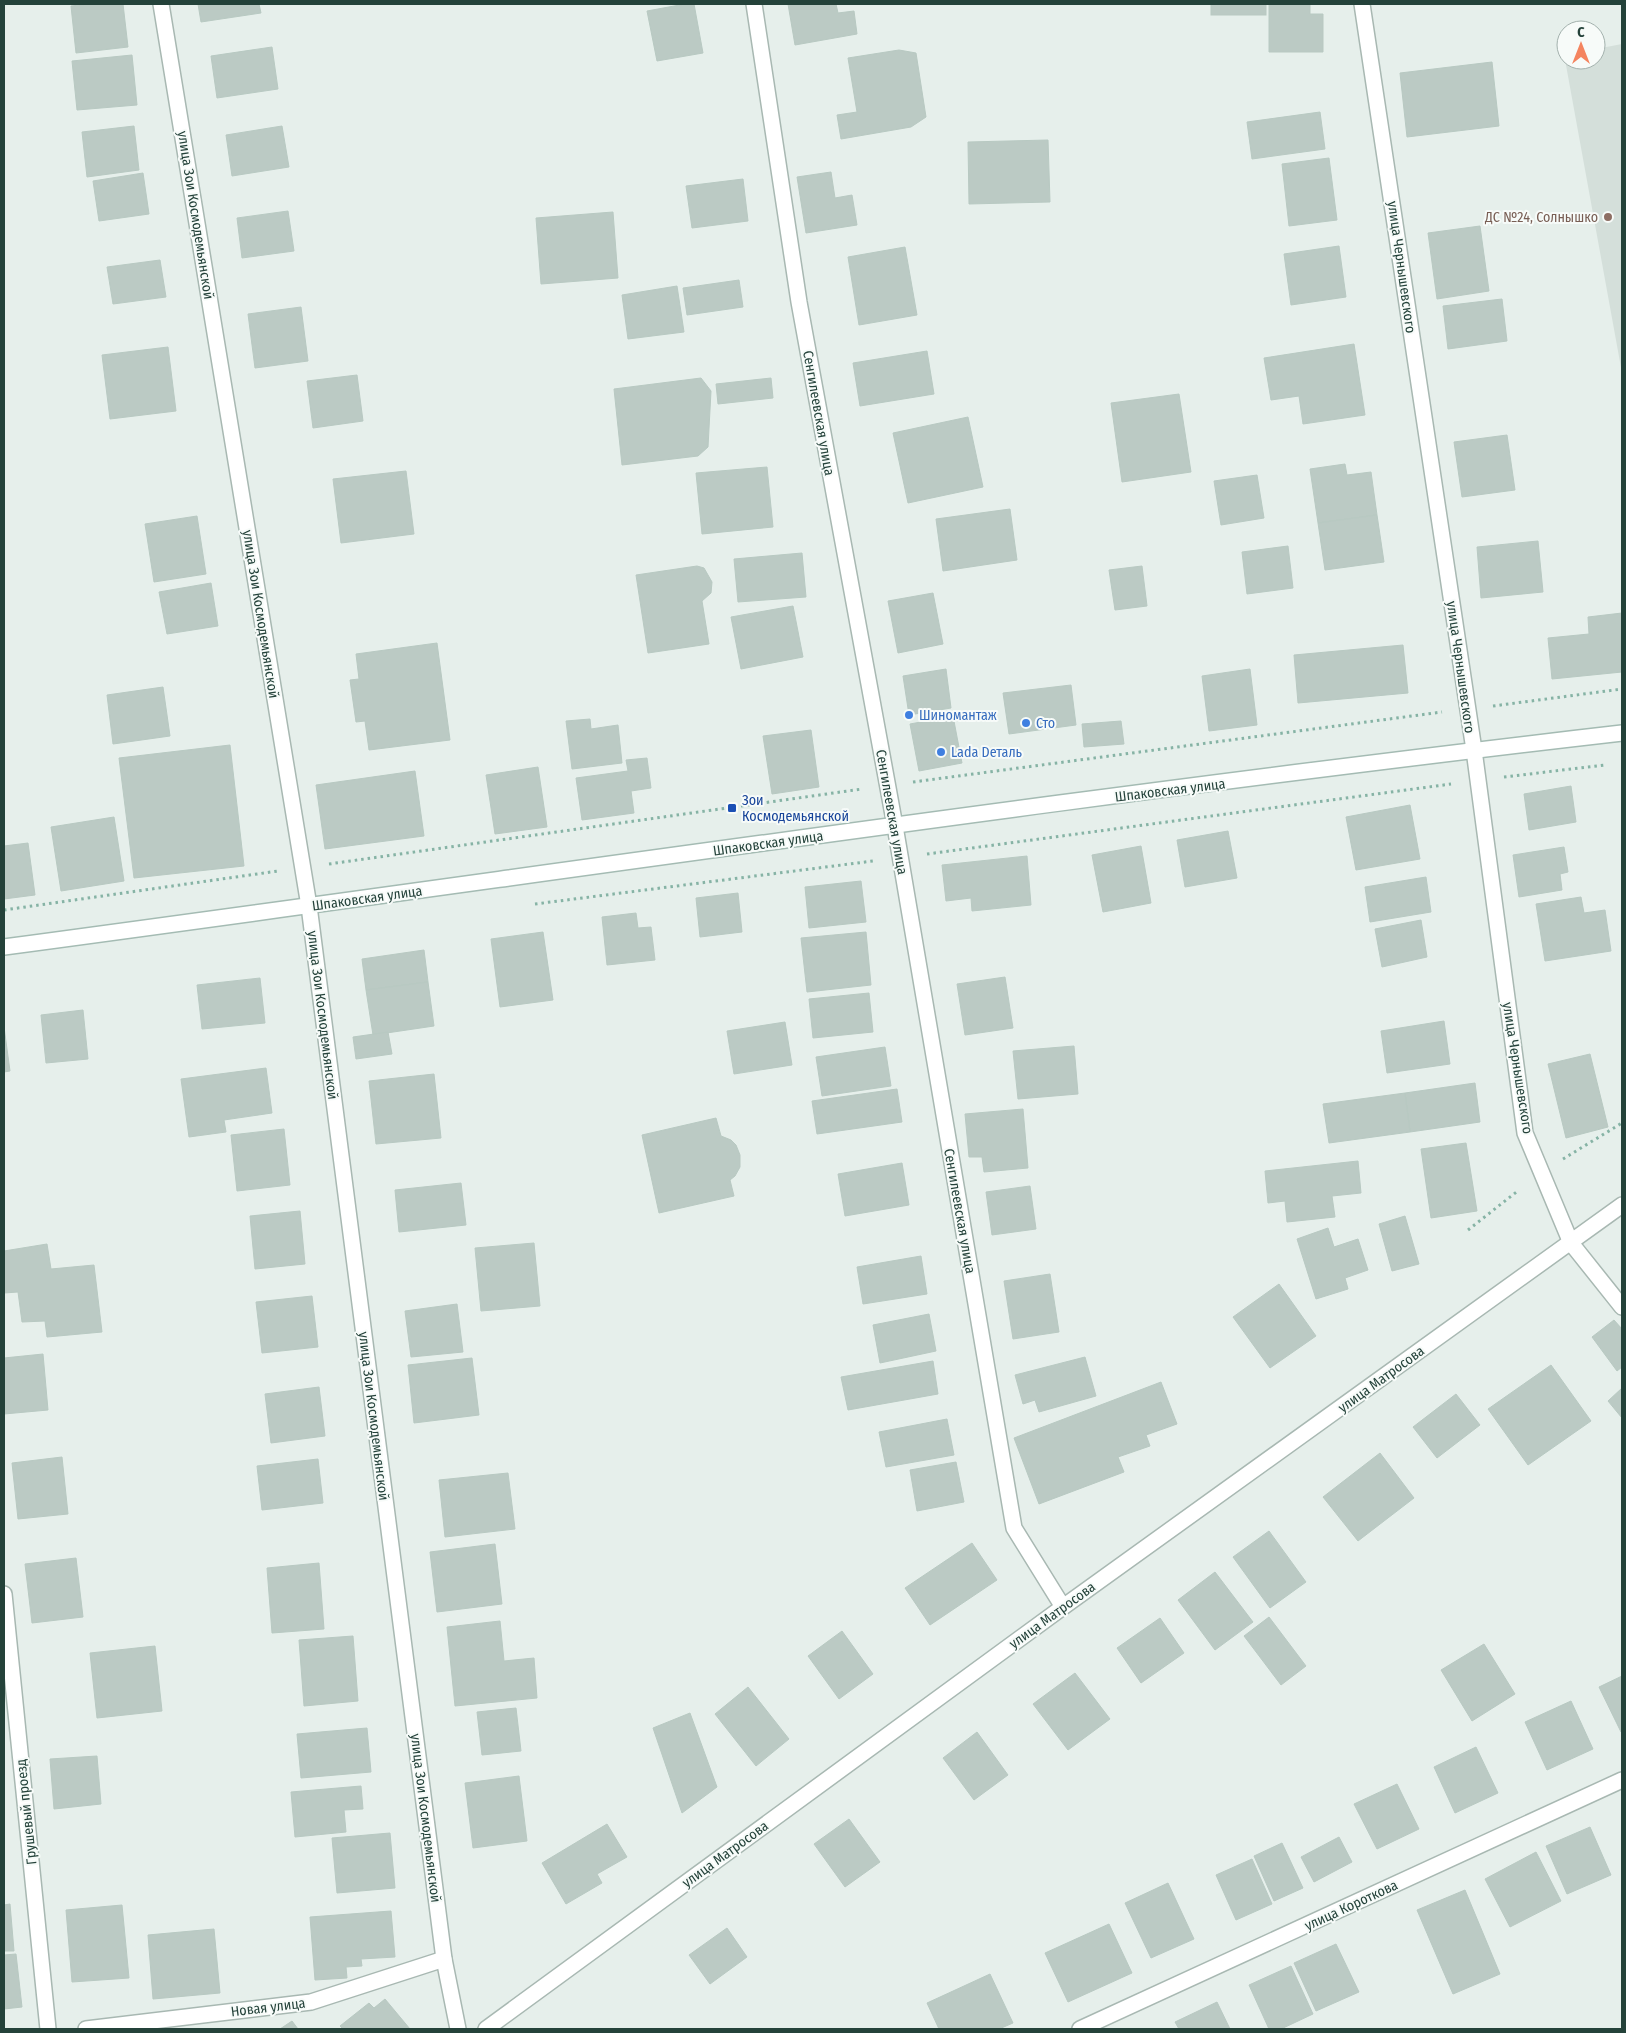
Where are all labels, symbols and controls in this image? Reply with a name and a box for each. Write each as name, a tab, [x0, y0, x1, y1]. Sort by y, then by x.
north arrow	[1556, 20, 1606, 70]
text: С	[1577, 24, 1585, 41]
street label: улица Зои Космодемьянской	[174, 130, 217, 300]
street label: улица Чернышевского	[1384, 200, 1419, 334]
place label: ДС №24, Солнышко	[1484, 209, 1598, 226]
marker: ДС №24, Солнышко	[1602, 211, 1614, 223]
street label: Сенгилеевская улица	[799, 349, 838, 477]
street label: улица Зои Космодемьянской	[239, 529, 282, 699]
street label: улица Чернышевского	[1443, 600, 1478, 734]
place label: Шиномантаж	[919, 707, 997, 724]
marker: Шиномантаж	[903, 709, 915, 721]
place label: Сто	[1036, 715, 1055, 732]
marker: Сто	[1020, 717, 1032, 729]
place label: Lada Dеталь	[951, 744, 1023, 761]
marker: Lada Dеталь	[935, 746, 947, 758]
street label: Сенгилеевская улица	[872, 748, 911, 876]
street label: Шпаковская улица	[1114, 775, 1226, 806]
place label: Зои Космодемьянской	[742, 792, 849, 825]
marker: Зои Космодемьянской	[726, 802, 738, 814]
street label: Шпаковская улица	[712, 827, 824, 860]
street label: Шпаковская улица	[311, 882, 423, 915]
street label: улица Зои Космодемьянской	[304, 930, 341, 1101]
street label: улица Чернышевского	[1499, 1001, 1536, 1135]
street label: Сенгилеевская улица	[940, 1147, 979, 1275]
street label: улица Зои Космодемьянской	[355, 1331, 392, 1502]
street label: улица Матросова	[1335, 1342, 1428, 1416]
street label: улица Матросова	[1006, 1578, 1099, 1652]
street label: улица Зои Космодемьянской	[407, 1733, 444, 1904]
street label: Грушевый проезд	[12, 1758, 40, 1866]
street label: улица Матросова	[679, 1817, 772, 1891]
street label: улица Короткова	[1302, 1876, 1401, 1934]
street label: Новая улица	[230, 1994, 306, 2020]

